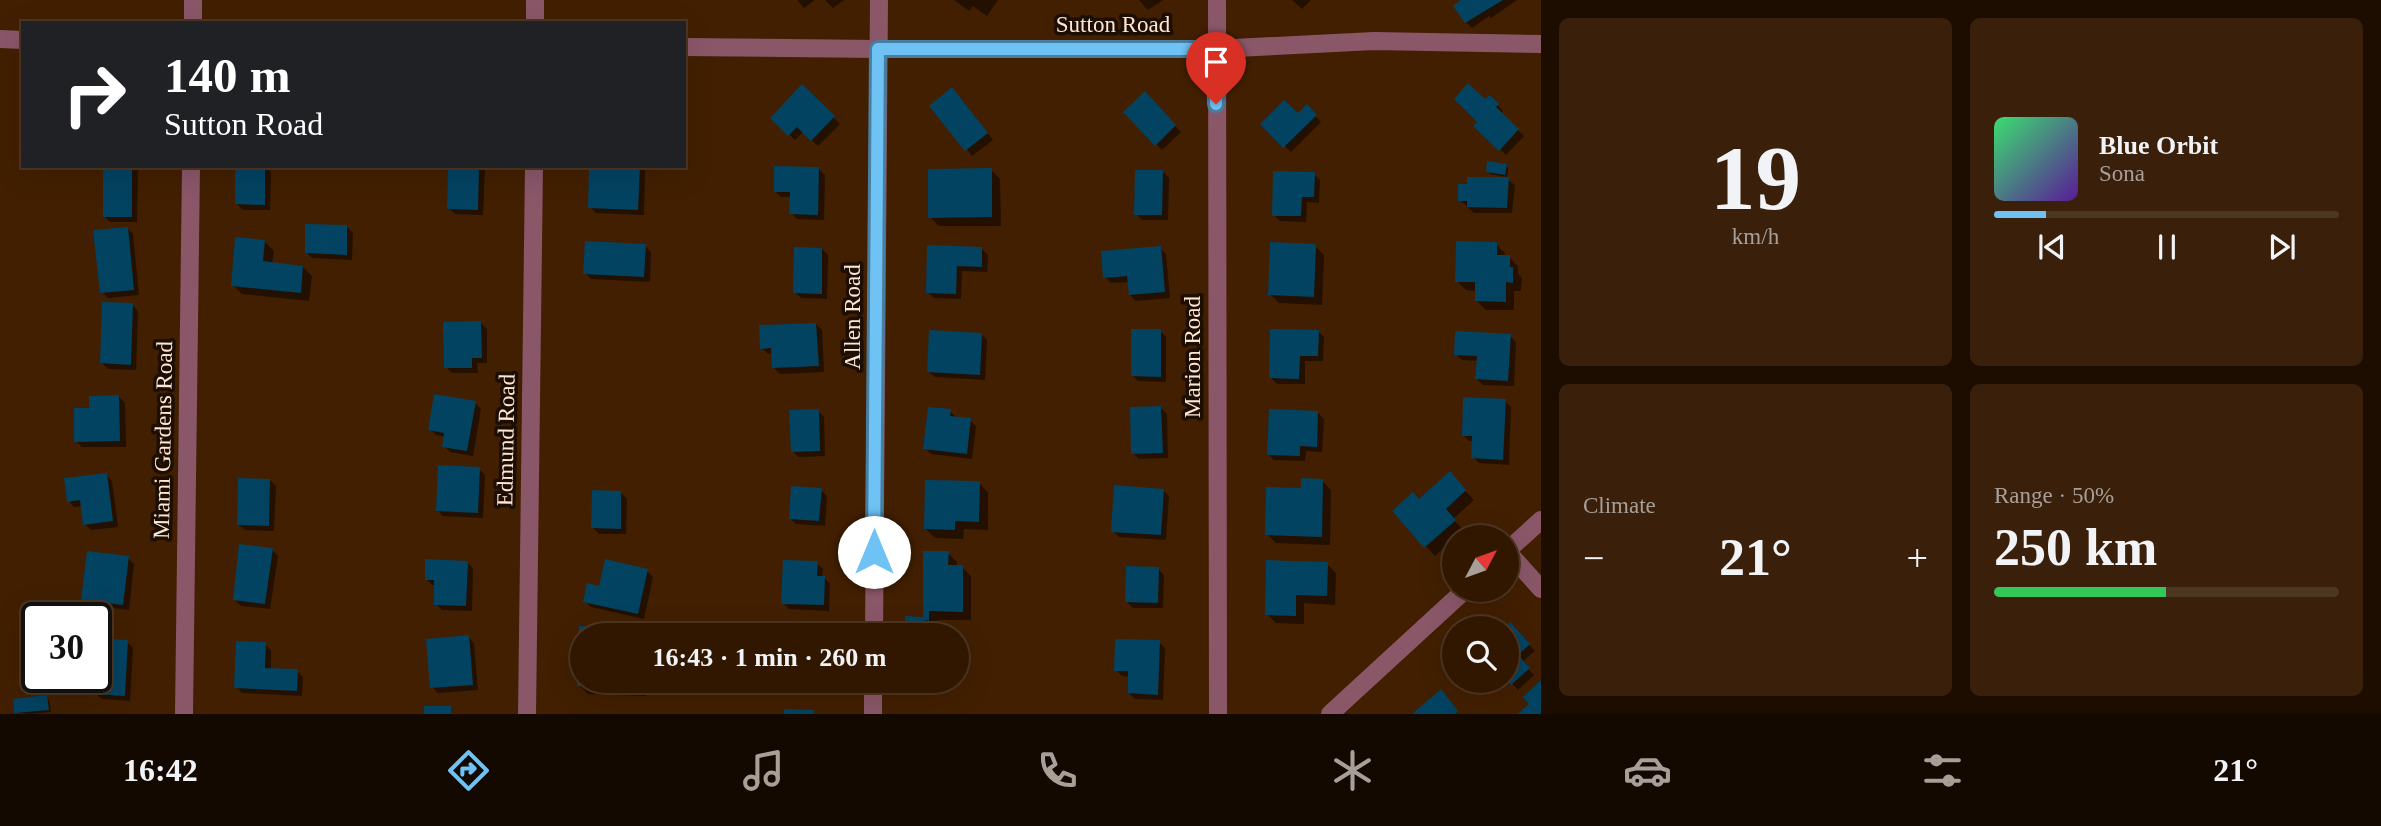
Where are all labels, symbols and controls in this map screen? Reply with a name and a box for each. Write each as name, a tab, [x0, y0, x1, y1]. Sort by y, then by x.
street label: Sutton Road	[1056, 12, 1171, 37]
pin	[1186, 32, 1246, 104]
icon: arrive	[1197, 43, 1235, 81]
text: 140 m	[164, 48, 291, 103]
icon: right	[49, 49, 140, 140]
text: Sutton Road	[164, 106, 323, 142]
text: 19	[1710, 128, 1801, 229]
text: Blue Orbit	[2099, 131, 2218, 160]
text: Sona	[2099, 161, 2145, 186]
text: km/h	[1732, 224, 1779, 249]
icon: previous	[2033, 228, 2071, 266]
icon: pause	[2148, 228, 2186, 266]
icon: next	[2263, 228, 2301, 266]
street label: Allen Road	[840, 264, 865, 370]
street label: Marion Road	[1180, 296, 1205, 418]
street label: Miami Gardens Road	[149, 340, 177, 539]
street label: Edmund Road	[492, 373, 520, 506]
text: Range · 50%	[1994, 483, 2114, 508]
text: Climate	[1583, 493, 1656, 518]
position arrow	[837, 515, 911, 589]
text: 250 km	[1994, 519, 2157, 576]
north arrow	[1442, 525, 1519, 602]
map controls	[1442, 525, 1519, 693]
text: 21°	[1719, 529, 1792, 586]
text: −	[1583, 537, 1604, 579]
text: +	[1907, 537, 1928, 579]
speed limit sign: 30	[21, 602, 112, 693]
button: search	[1442, 616, 1519, 693]
text: 16:43 · 1 min · 260 m	[653, 643, 887, 672]
icon: directions	[444, 746, 493, 795]
icon: music	[739, 746, 788, 795]
icon: phone	[1033, 746, 1082, 795]
icon: climate	[1328, 746, 1377, 795]
icon: car	[1623, 746, 1672, 795]
icon: filters	[1918, 746, 1967, 795]
text: 16:42	[123, 752, 198, 788]
text: 21°	[2213, 752, 2258, 788]

